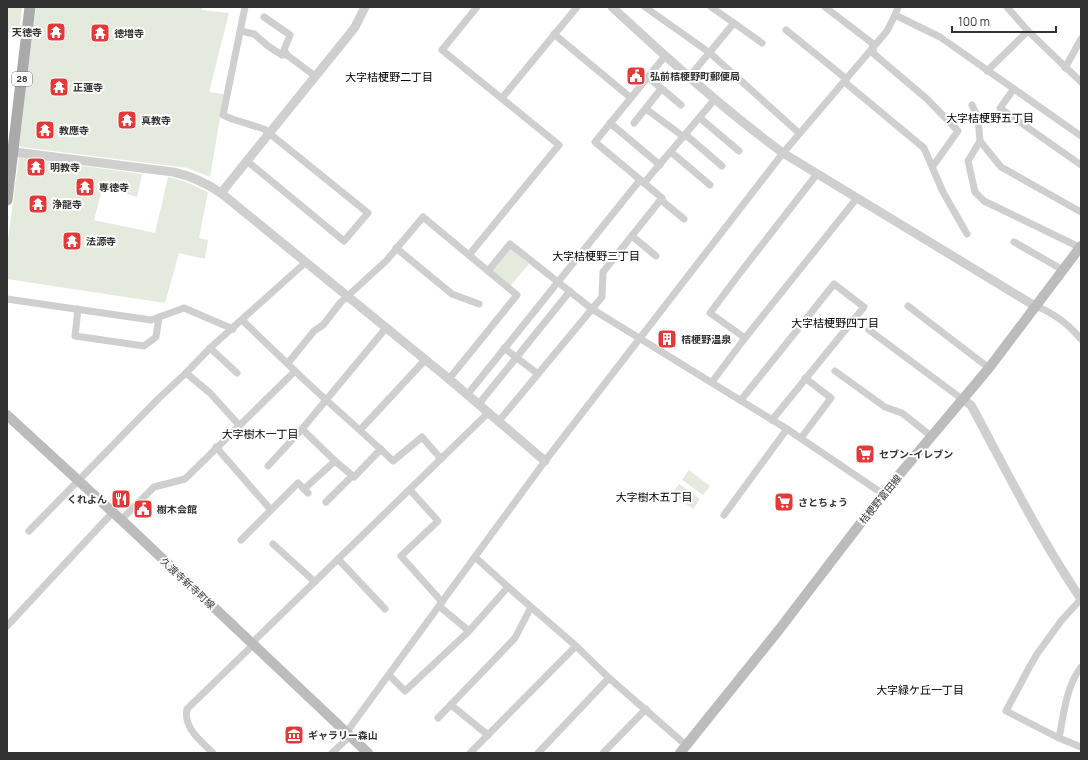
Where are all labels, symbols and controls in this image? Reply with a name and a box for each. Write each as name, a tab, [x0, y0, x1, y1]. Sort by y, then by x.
scale bar	[952, 8, 1056, 34]
text: 100 m	[958, 13, 990, 30]
temple icon: 天徳寺	[45, 21, 67, 43]
temple icon: 徳増寺	[89, 22, 111, 44]
place label: 天徳寺	[12, 25, 42, 39]
place label: 徳増寺	[114, 26, 144, 40]
public building icon: 弘前桔梗野町郵便局	[625, 65, 647, 87]
district label: 大字桔梗野二丁目	[345, 69, 433, 84]
place label: 弘前桔梗野町郵便局	[650, 69, 740, 83]
road number: 28	[12, 72, 32, 86]
temple icon: 正蓮寺	[48, 76, 70, 98]
place label: 正蓮寺	[73, 80, 103, 94]
temple icon: 真教寺	[116, 109, 138, 131]
district label: 大字桔梗野五丁目	[946, 110, 1034, 125]
place label: 真教寺	[141, 113, 171, 127]
temple icon: 教應寺	[34, 119, 56, 141]
place label: 教應寺	[59, 123, 89, 137]
temple icon: 明教寺	[25, 156, 47, 178]
place label: 明教寺	[50, 160, 80, 174]
temple icon: 専徳寺	[74, 176, 96, 198]
place label: 専徳寺	[99, 180, 129, 194]
temple icon: 浄龍寺	[27, 193, 49, 215]
place label: 浄龍寺	[52, 197, 82, 211]
temple icon: 法源寺	[61, 230, 83, 252]
place label: 法源寺	[86, 234, 116, 248]
district label: 大字桔梗野三丁目	[552, 248, 640, 263]
district label: 大字桔梗野四丁目	[791, 315, 879, 330]
building icon: 桔梗野温泉	[656, 328, 678, 350]
place label: 桔梗野温泉	[681, 332, 732, 346]
district label: 大字樹木一丁目	[222, 426, 299, 441]
supermarket icon: セブン-イレブン	[854, 443, 876, 465]
place label: セブン-イレブン	[879, 447, 953, 461]
street label: 桔梗野富田線	[856, 471, 904, 527]
restaurant icon: くれよん	[110, 488, 132, 510]
district label: 大字樹木五丁目	[616, 489, 693, 504]
supermarket icon: さとちょう	[773, 491, 795, 513]
place label: くれよん	[67, 492, 107, 506]
place label: さとちょう	[798, 495, 848, 509]
public building icon: 樹木会館	[132, 498, 154, 520]
place label: 樹木会館	[157, 502, 197, 516]
street label: 久渡寺新寺町線	[158, 554, 218, 612]
district label: 大字緑ケ丘一丁目	[876, 682, 964, 697]
museum icon: ギャラリー森山	[283, 724, 305, 746]
place label: ギャラリー森山	[308, 728, 378, 742]

